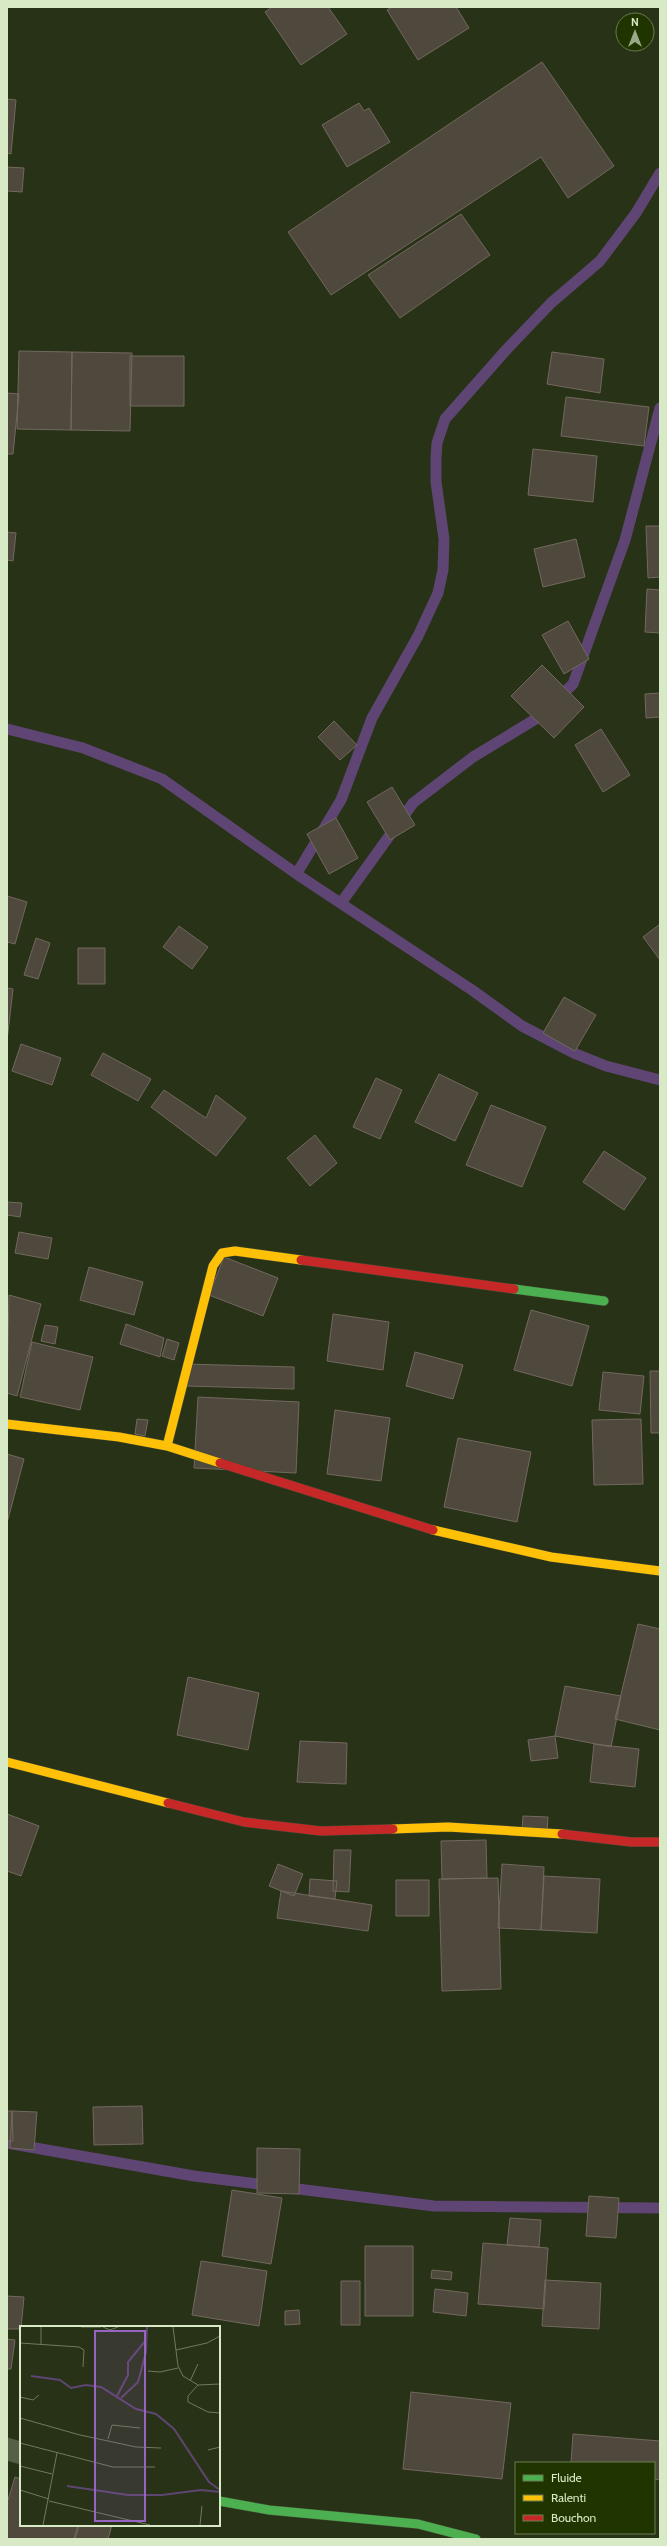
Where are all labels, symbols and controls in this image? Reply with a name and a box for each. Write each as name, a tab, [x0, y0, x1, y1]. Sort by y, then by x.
north arrow	[615, 12, 655, 52]
text: N	[631, 15, 639, 29]
inset map	[20, 2326, 220, 2526]
legend	[515, 2462, 655, 2534]
text: Fluide	[551, 2470, 582, 2485]
text: Ralenti	[551, 2490, 586, 2505]
text: Bouchon	[551, 2510, 597, 2525]

